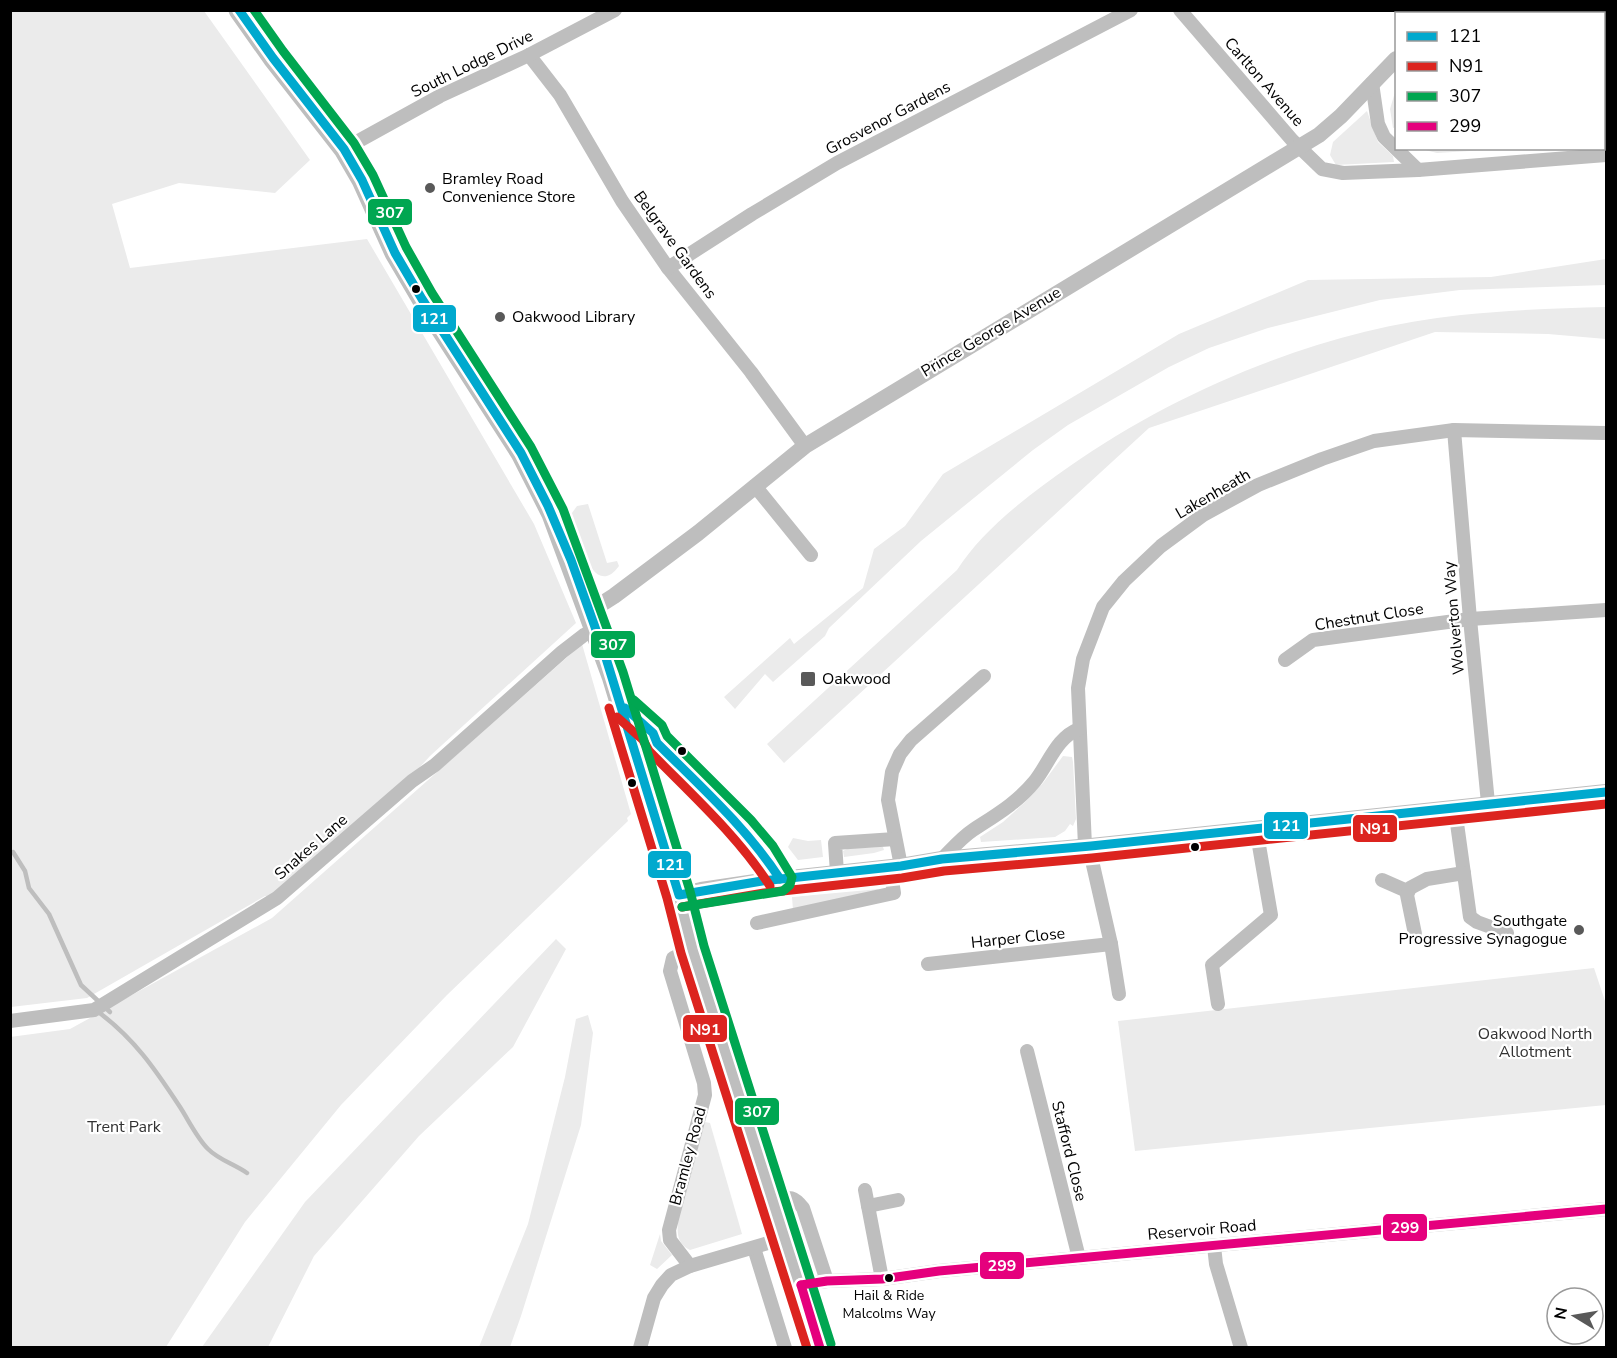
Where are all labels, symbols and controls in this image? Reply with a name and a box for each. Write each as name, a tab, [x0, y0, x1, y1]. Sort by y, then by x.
legend	[1395, 12, 1605, 150]
text: 121	[1449, 24, 1481, 48]
street label: South Lodge Drive	[407, 25, 537, 103]
street label: Carlton Avenue	[1219, 33, 1309, 131]
text: N91	[1449, 54, 1484, 78]
street label: Grosvenor Gardens	[822, 76, 954, 160]
text: 307	[1449, 84, 1481, 108]
text: 299	[1449, 114, 1481, 138]
place label: Bramley Road Convenience Store	[442, 168, 575, 208]
marker: Bramley Road Convenience Store	[423, 181, 437, 195]
street label: Belgrave Gardens	[628, 187, 722, 303]
line badge: 307	[367, 198, 413, 226]
text: 307	[376, 202, 404, 224]
street label: Prince George Avenue	[917, 282, 1065, 382]
unlabelled marker	[410, 283, 422, 295]
line badge: 121	[412, 304, 457, 333]
place label: Oakwood Library	[512, 306, 636, 328]
text: 121	[420, 308, 448, 330]
marker: Oakwood Library	[493, 310, 507, 324]
street label: Lakenheath	[1171, 464, 1255, 524]
street label: Wolverton Way	[1438, 560, 1470, 676]
street label: Chestnut Close	[1313, 598, 1425, 636]
line badge: 307	[590, 630, 636, 659]
text: 307	[599, 634, 627, 656]
place label: Oakwood	[822, 668, 891, 690]
marker: Oakwood	[799, 670, 817, 688]
unlabelled marker	[676, 745, 688, 757]
unlabelled marker	[626, 777, 638, 789]
street label: Snakes Lane	[270, 809, 352, 885]
line badge: 121	[1263, 811, 1309, 840]
line badge: N91	[1352, 814, 1398, 843]
text: 121	[1272, 815, 1300, 837]
text: N91	[1359, 818, 1391, 840]
unlabelled marker	[1189, 841, 1201, 853]
line badge: 121	[647, 850, 692, 879]
text: 121	[656, 854, 684, 876]
place label: Southgate Progressive Synagogue	[1398, 910, 1567, 950]
street label: Harper Close	[970, 922, 1066, 954]
marker: Southgate Progressive Synagogue	[1572, 923, 1586, 937]
line badge: N91	[682, 1014, 728, 1043]
text: N91	[689, 1019, 721, 1041]
park label: Oakwood North Allotment	[1478, 1023, 1592, 1063]
line badge: 307	[734, 1097, 780, 1126]
street label: Stafford Close	[1046, 1099, 1092, 1203]
text: 307	[743, 1101, 771, 1123]
street label: Bramley Road	[664, 1104, 712, 1208]
park label: Trent Park	[87, 1116, 162, 1138]
line badge: 299	[1382, 1213, 1428, 1242]
street label: Reservoir Road	[1147, 1214, 1257, 1246]
text: 299	[1391, 1217, 1419, 1239]
line badge: 299	[979, 1251, 1025, 1280]
text: 299	[988, 1255, 1016, 1277]
marker: Hail & Ride Malcolms Way	[883, 1272, 895, 1284]
place label: Hail & Ride Malcolms Way	[842, 1286, 936, 1323]
north arrow	[1545, 1286, 1605, 1346]
text: N	[1549, 1305, 1573, 1321]

